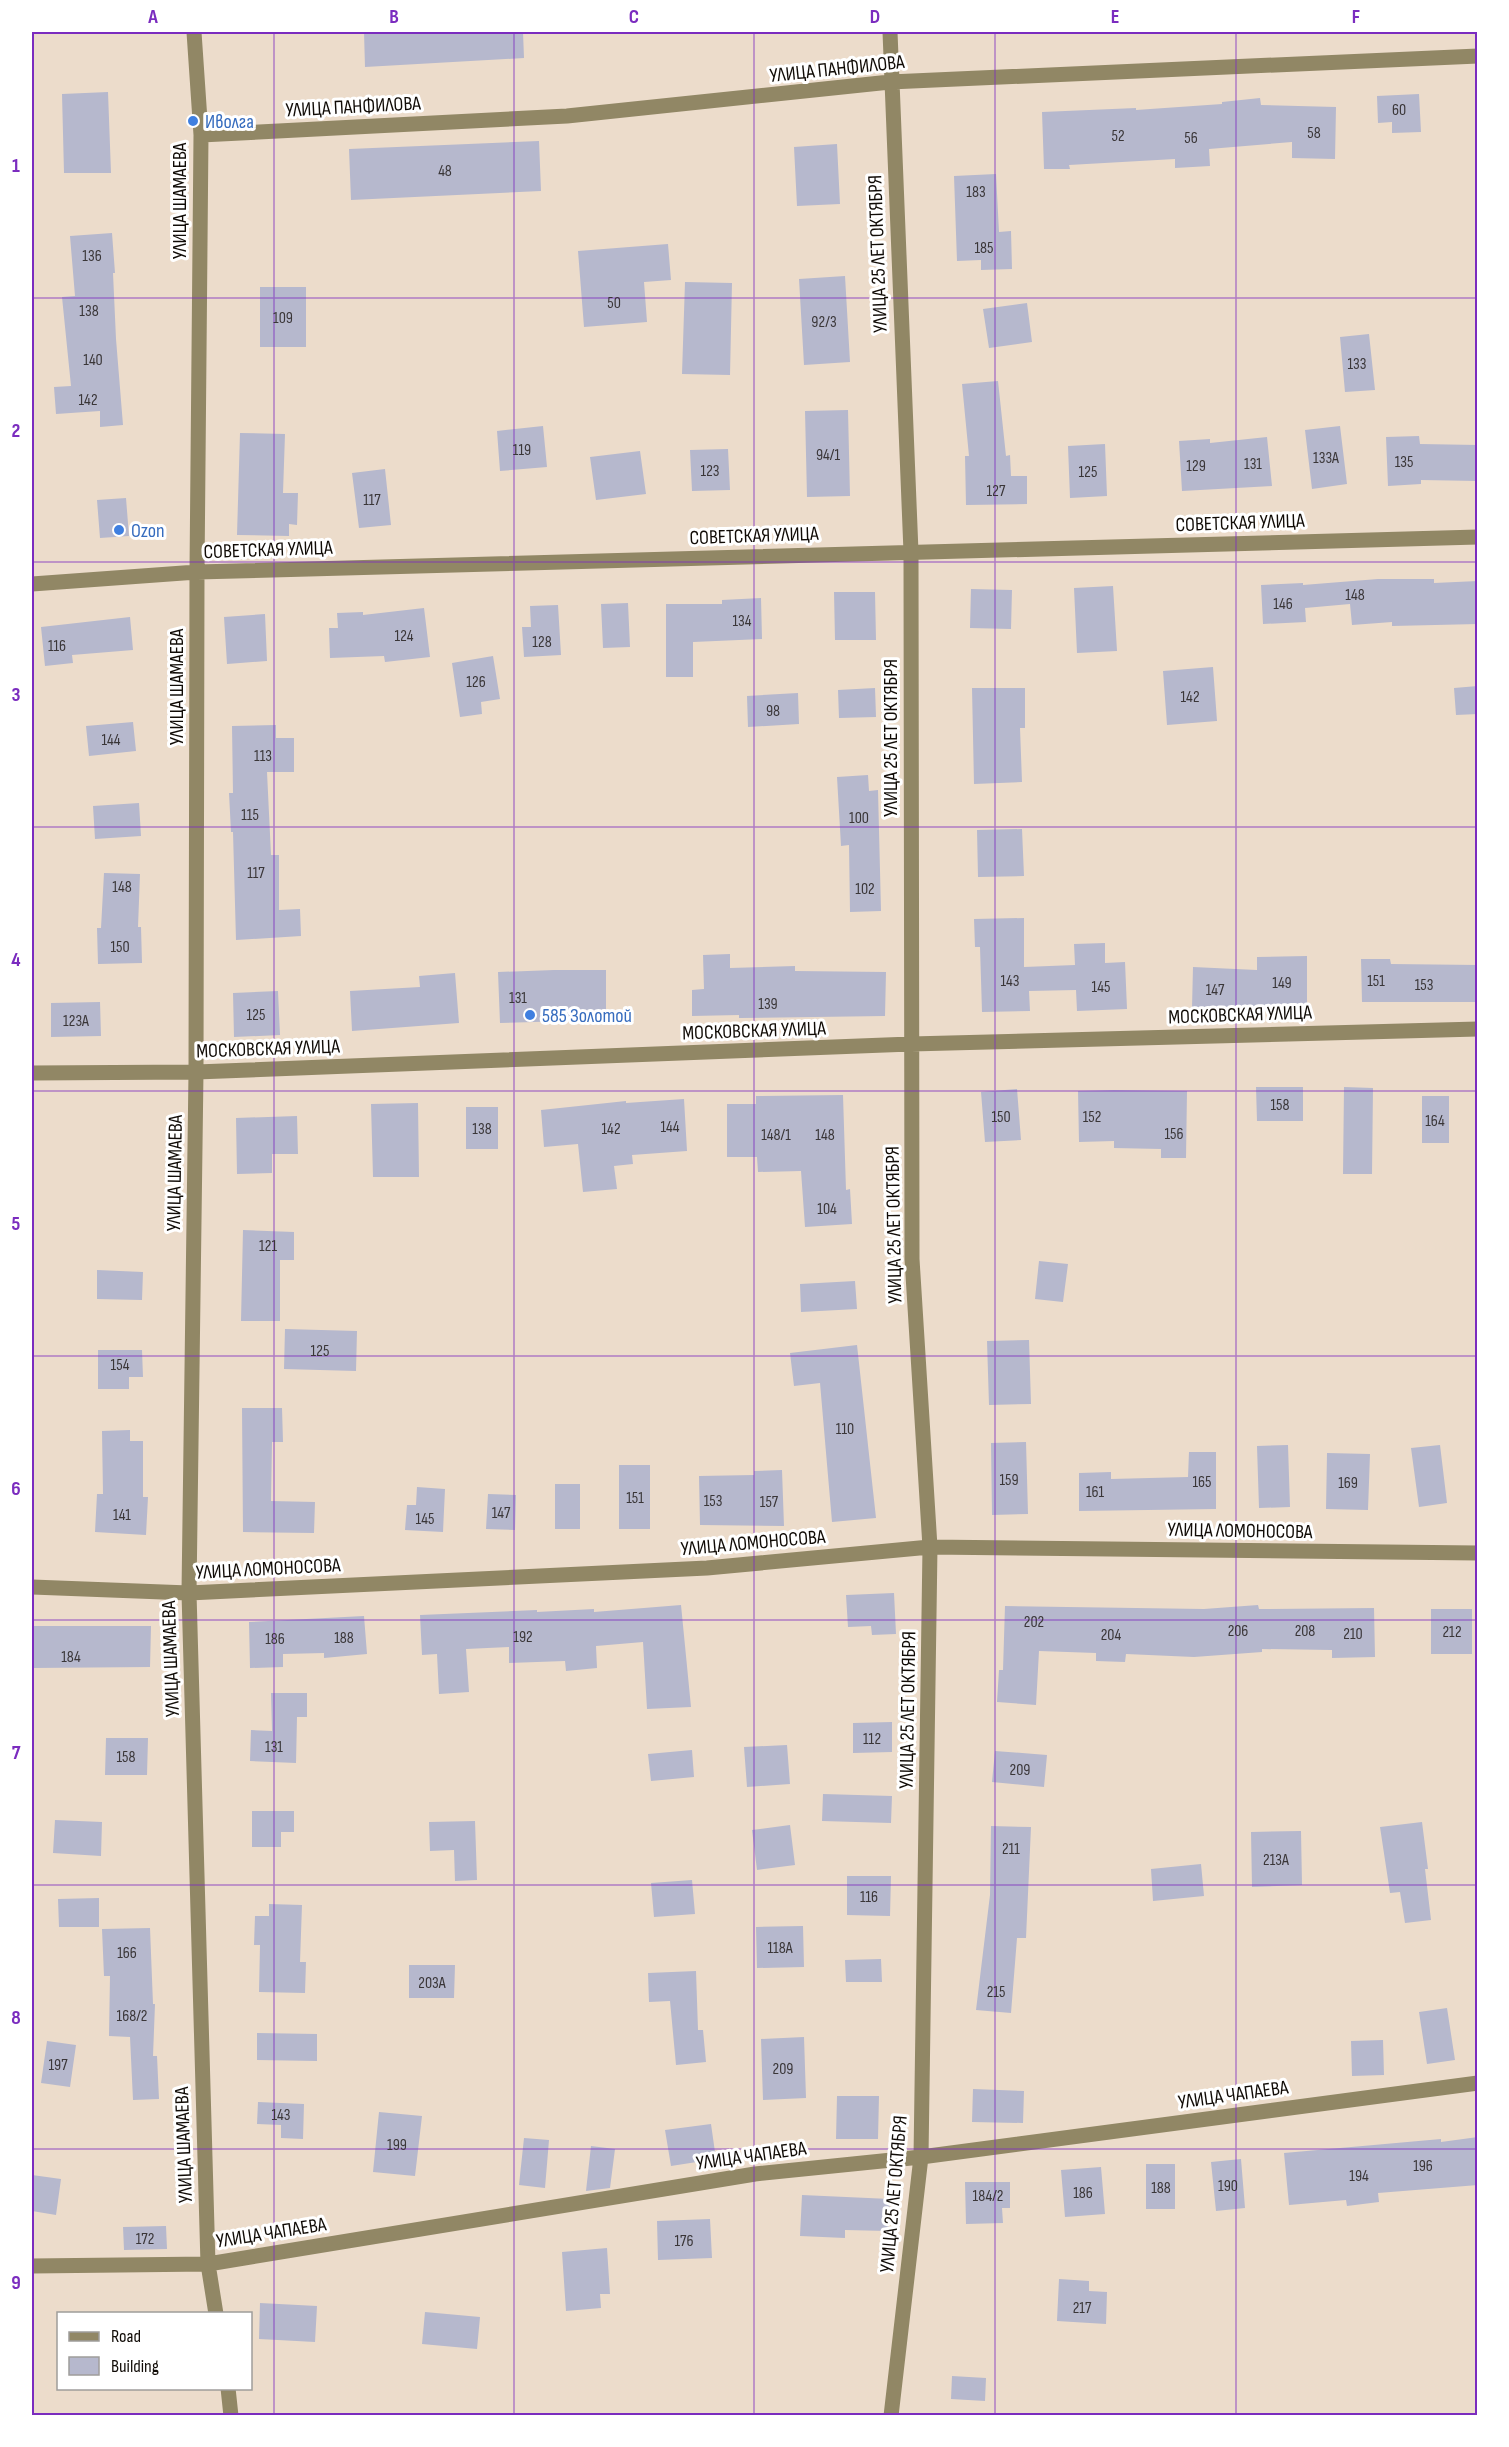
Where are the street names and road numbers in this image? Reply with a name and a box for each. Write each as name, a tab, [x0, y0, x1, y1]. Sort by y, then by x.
street label: УЛИЦА ПАНФИЛОВА	[768, 50, 906, 88]
street label: УЛИЦА ПАНФИЛОВА	[285, 91, 422, 123]
street label: УЛИЦА ШАМАЕВА	[168, 142, 192, 259]
street label: УЛИЦА 25 ЛЕТ ОКТЯБРЯ	[863, 175, 893, 333]
street label: СОВЕТСКАЯ УЛИЦА	[1175, 509, 1305, 537]
street label: СОВЕТСКАЯ УЛИЦА	[689, 522, 819, 550]
street label: СОВЕТСКАЯ УЛИЦА	[203, 536, 333, 564]
street label: УЛИЦА ШАМАЕВА	[165, 628, 189, 745]
street label: УЛИЦА 25 ЛЕТ ОКТЯБРЯ	[879, 659, 903, 817]
street label: МОСКОВСКАЯ УЛИЦА	[1168, 1000, 1313, 1029]
street label: МОСКОВСКАЯ УЛИЦА	[682, 1016, 827, 1045]
street label: МОСКОВСКАЯ УЛИЦА	[196, 1034, 341, 1063]
street label: УЛИЦА ШАМАЕВА	[162, 1114, 188, 1232]
street label: УЛИЦА 25 ЛЕТ ОКТЯБРЯ	[881, 1146, 907, 1304]
street label: УЛИЦА ЛОМОНОСОВА	[1167, 1518, 1313, 1544]
street label: УЛИЦА ЛОМОНОСОВА	[680, 1525, 827, 1561]
street label: УЛИЦА ЛОМОНОСОВА	[195, 1553, 342, 1585]
street label: УЛИЦА ШАМАЕВА	[157, 1600, 185, 1718]
street label: УЛИЦА 25 ЛЕТ ОКТЯБРЯ	[895, 1631, 921, 1789]
street label: УЛИЦА ЧАПАЕВА	[1177, 2075, 1290, 2115]
street label: УЛИЦА ШАМАЕВА	[170, 2086, 198, 2204]
street label: УЛИЦА 25 ЛЕТ ОКТЯБРЯ	[875, 2114, 913, 2274]
street label: УЛИЦА ЧАПАЕВА	[695, 2136, 808, 2176]
street label: УЛИЦА ЧАПАЕВА	[215, 2212, 328, 2254]

